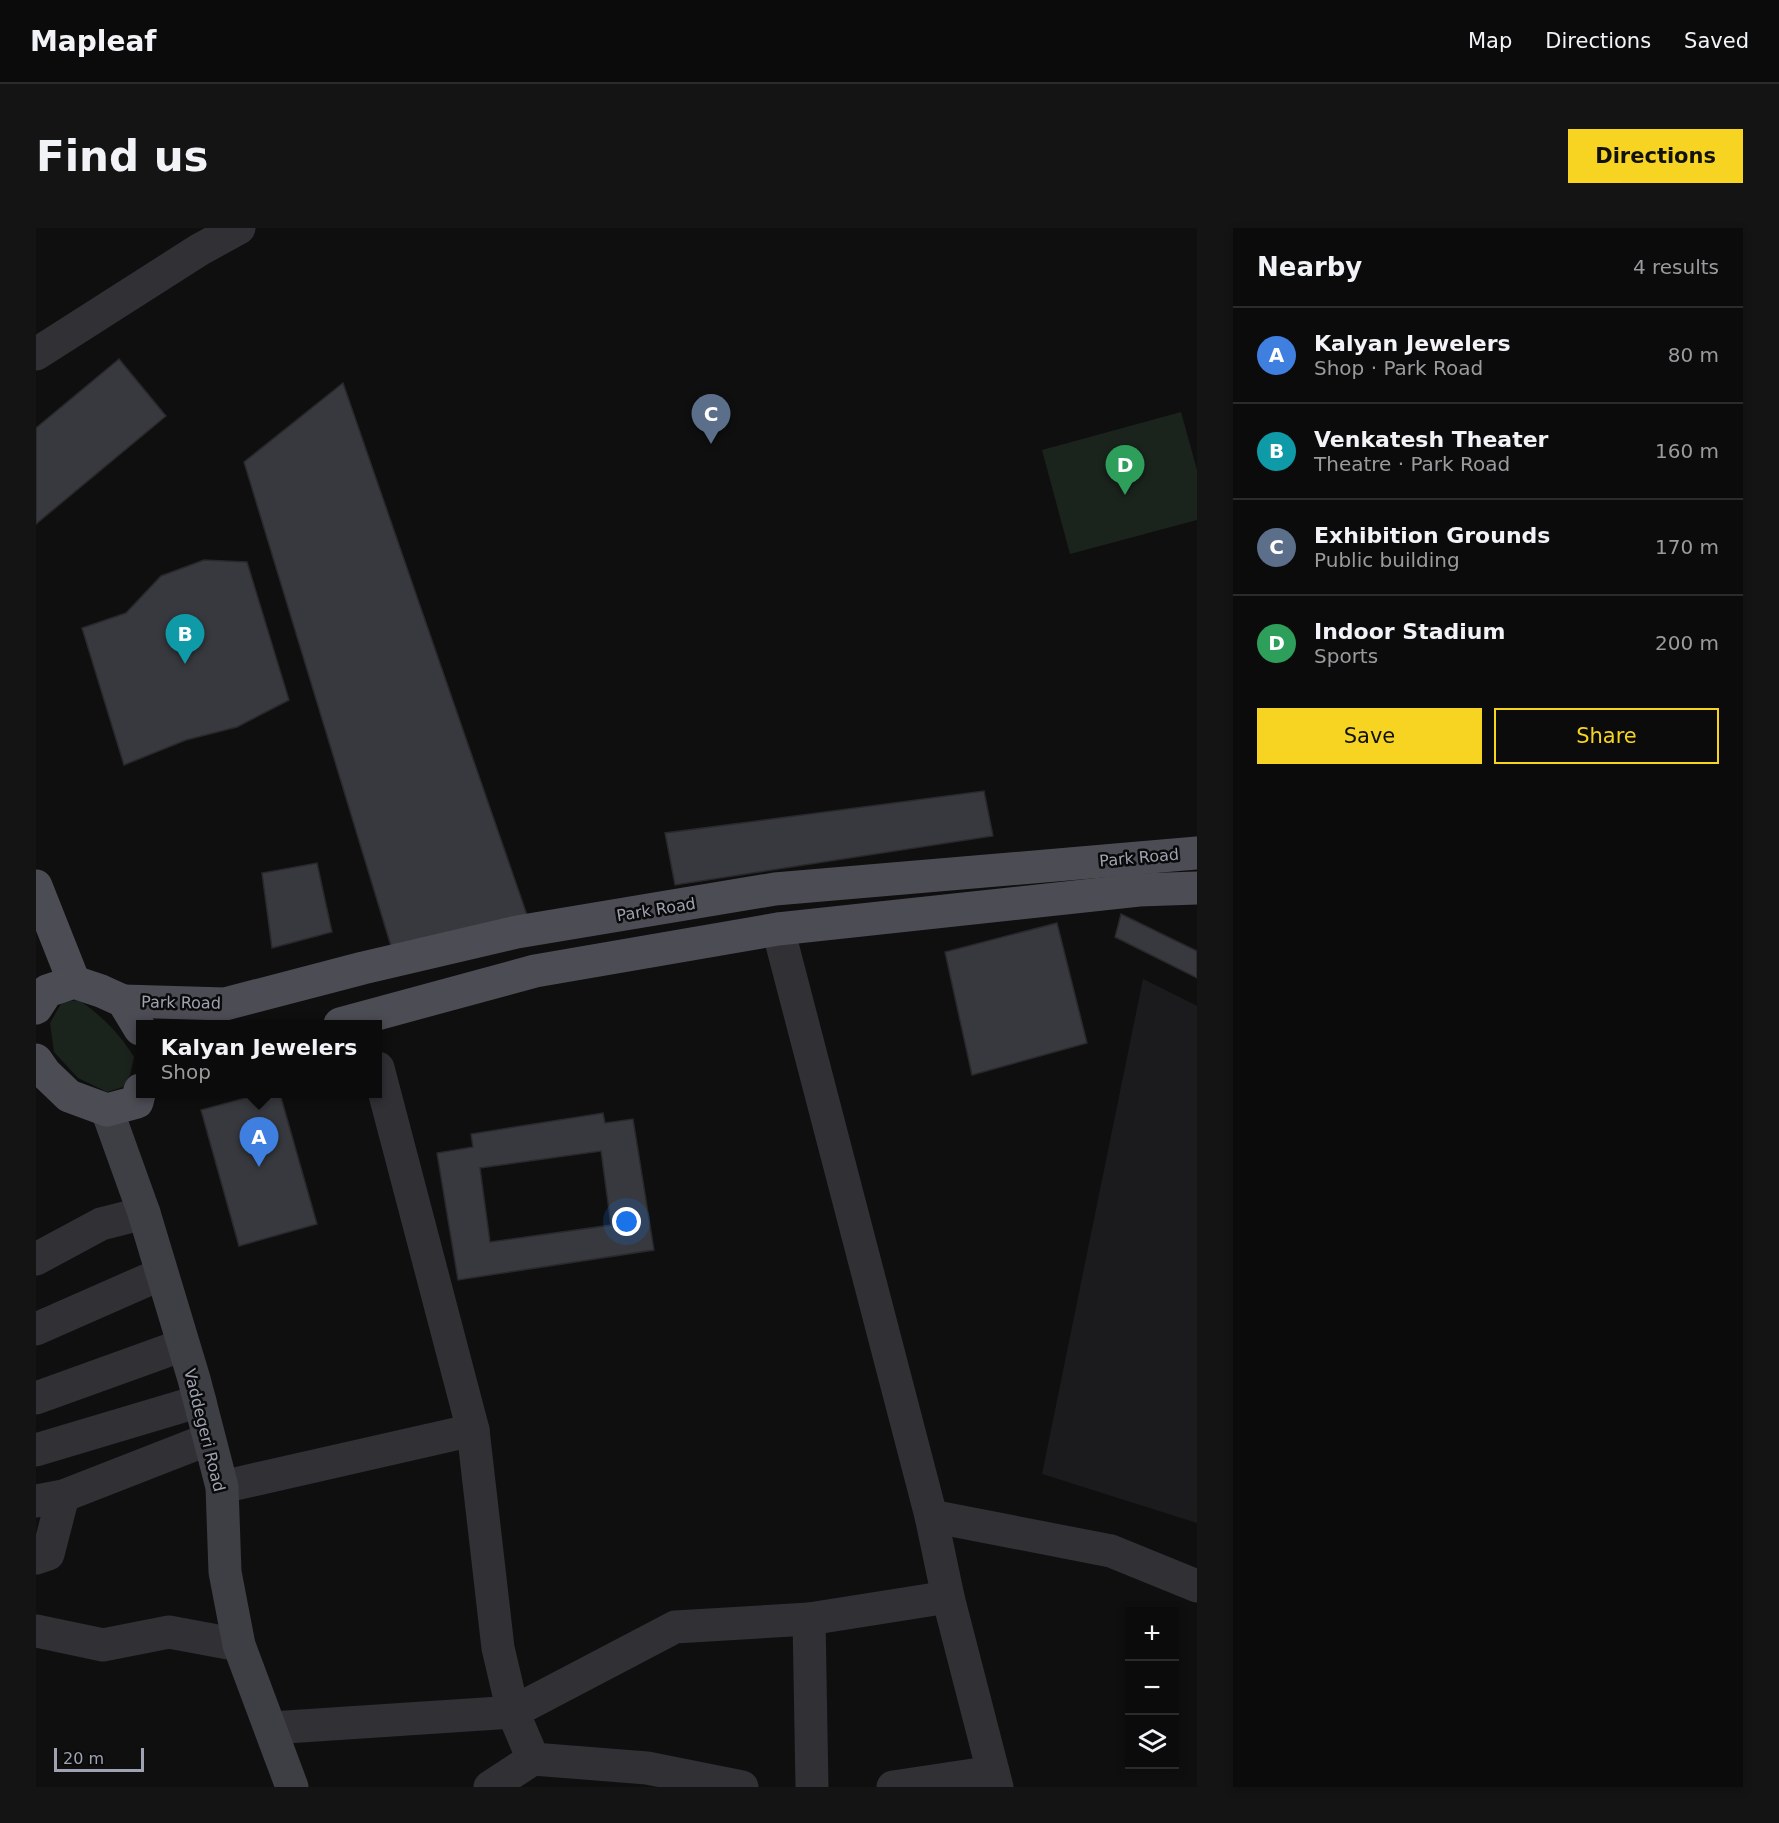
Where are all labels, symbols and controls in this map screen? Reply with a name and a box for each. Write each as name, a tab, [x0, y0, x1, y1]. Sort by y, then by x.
text: Mapleaf	[30, 25, 156, 58]
text: Map	[1468, 29, 1512, 53]
text: Directions	[1545, 29, 1651, 53]
text: Saved	[1684, 29, 1749, 53]
button: Directions	[1568, 129, 1743, 183]
text: Find us	[36, 132, 209, 181]
text: Nearby	[1257, 252, 1362, 282]
text: 4 results	[1633, 255, 1719, 279]
text: Kalyan Jewelers	[1314, 331, 1511, 356]
text: A	[1269, 343, 1284, 367]
text: 80 m	[1668, 343, 1719, 367]
text: Shop · Park Road	[1314, 356, 1483, 380]
pin: C	[692, 394, 730, 444]
text: Venkatesh Theater	[1314, 427, 1548, 452]
text: B	[1269, 439, 1284, 463]
text: 160 m	[1655, 439, 1719, 463]
pin: D	[1106, 446, 1144, 495]
text: Theatre · Park Road	[1314, 452, 1510, 476]
text: Exhibition Grounds	[1314, 523, 1550, 548]
text: C	[1269, 535, 1284, 559]
text: 170 m	[1655, 535, 1719, 559]
text: Public building	[1314, 548, 1460, 572]
pin: B	[166, 614, 204, 664]
text: Indoor Stadium	[1314, 619, 1505, 644]
text: D	[1268, 631, 1285, 655]
text: 200 m	[1655, 631, 1719, 655]
text: Sports	[1314, 644, 1378, 668]
button: Save	[1257, 708, 1482, 764]
button: Share	[1494, 708, 1719, 764]
street label: Park Road	[1098, 845, 1180, 870]
street label: Park Road	[615, 894, 697, 925]
street label: Park Road	[141, 992, 221, 1013]
popup	[136, 1020, 382, 1098]
text: Kalyan Jewelers	[161, 1035, 357, 1060]
text: Shop	[161, 1060, 211, 1084]
pin: A	[240, 1118, 278, 1167]
your location	[612, 1207, 641, 1236]
street label: Vaddegeri Road	[180, 1367, 229, 1494]
map controls	[1125, 1607, 1179, 1769]
button: +	[1125, 1607, 1179, 1661]
button: −	[1125, 1661, 1179, 1715]
button: layers	[1125, 1715, 1179, 1769]
scale bar	[54, 1745, 144, 1772]
text: 20 m	[63, 1749, 104, 1768]

